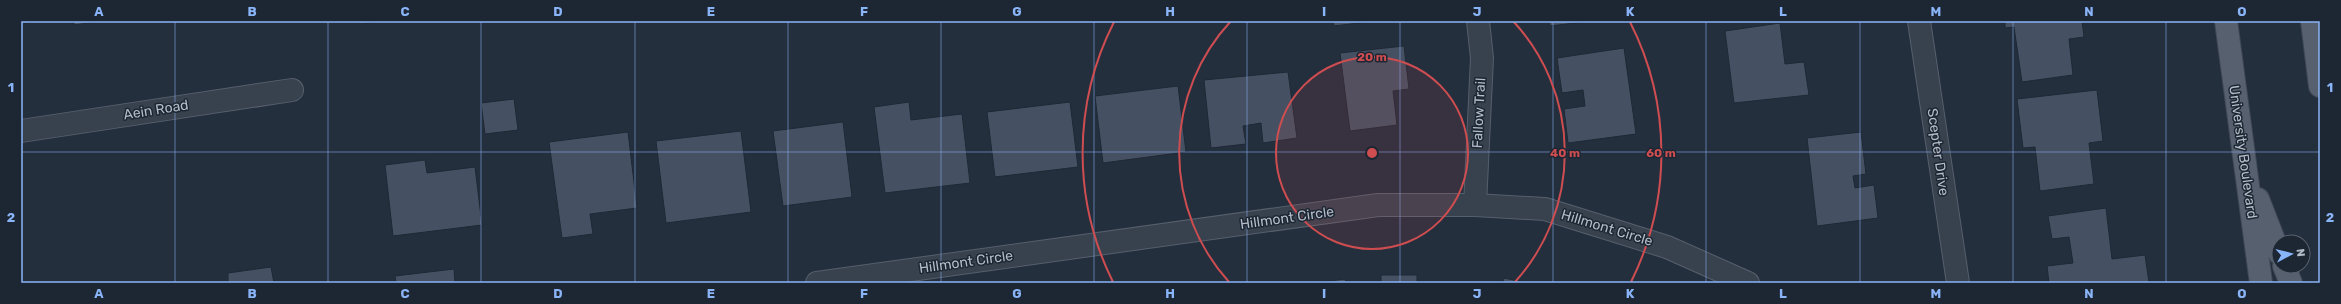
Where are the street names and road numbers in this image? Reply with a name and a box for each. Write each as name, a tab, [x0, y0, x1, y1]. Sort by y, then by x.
street label: Fallow Trail	[1469, 77, 1489, 149]
street label: University Boulevard	[2225, 84, 2261, 220]
street label: Aein Road	[122, 96, 190, 124]
street label: Scepter Drive	[1923, 107, 1953, 197]
street label: Hillmont Circle	[1239, 203, 1335, 233]
street label: Hillmont Circle	[1559, 206, 1655, 250]
street label: Hillmont Circle	[918, 247, 1014, 277]

